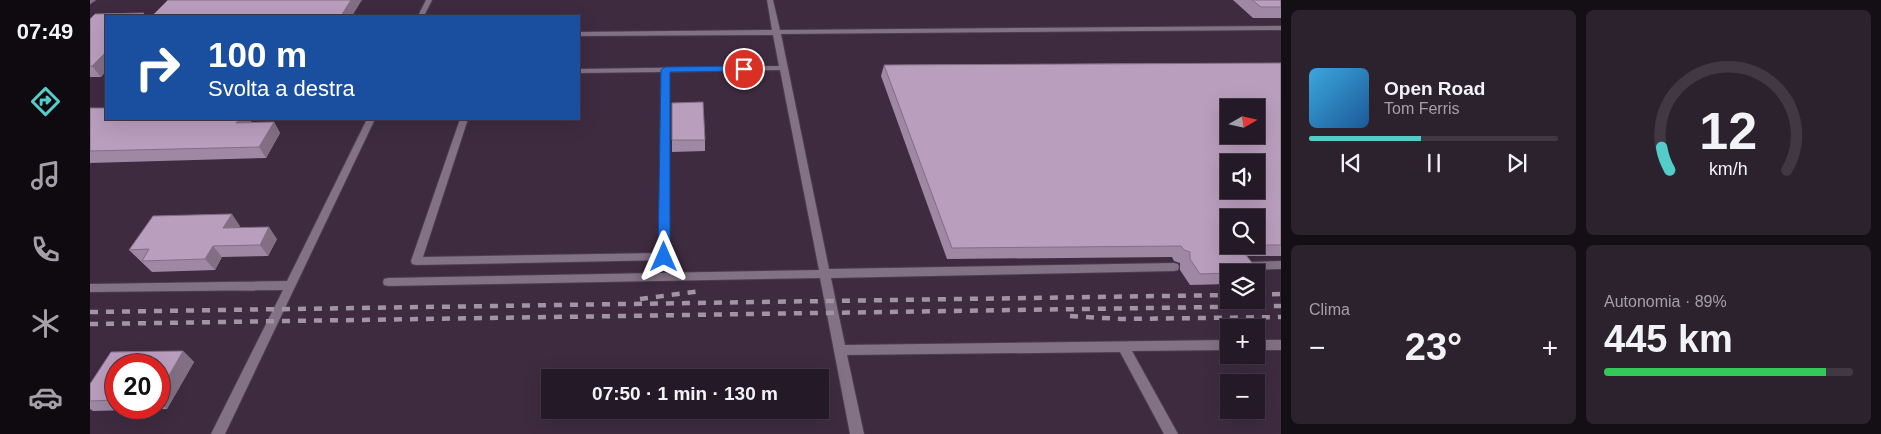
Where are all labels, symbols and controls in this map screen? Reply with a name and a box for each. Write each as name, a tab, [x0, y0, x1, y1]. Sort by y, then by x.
text: 07:49	[17, 19, 73, 44]
icon: right	[125, 35, 190, 100]
text: 100 m	[208, 35, 307, 74]
pin	[723, 48, 765, 90]
icon: arrive	[730, 55, 758, 83]
text: Svolta a destra	[208, 76, 355, 101]
text: Open Road	[1384, 78, 1485, 99]
icon: directions	[28, 84, 63, 119]
north arrow	[1220, 99, 1265, 144]
map controls	[1220, 99, 1265, 419]
text: Tom Ferris	[1384, 100, 1460, 117]
text: 12	[1700, 102, 1757, 160]
icon: previous	[1337, 149, 1365, 177]
icon: pause	[1420, 149, 1448, 177]
icon: next	[1503, 149, 1531, 177]
button: sound	[1220, 154, 1265, 199]
icon: music	[28, 158, 63, 193]
text: km/h	[1709, 159, 1748, 179]
button: search	[1220, 209, 1265, 254]
position arrow	[637, 230, 689, 282]
icon: phone	[28, 232, 63, 267]
button: layers	[1220, 264, 1265, 309]
text: Autonomia · 89%	[1604, 293, 1727, 310]
text: Clima	[1309, 301, 1350, 318]
icon: climate	[28, 306, 63, 341]
text: 445 km	[1604, 318, 1733, 360]
button: +	[1220, 319, 1265, 364]
text: 23°	[1405, 326, 1462, 368]
text: −	[1309, 332, 1325, 363]
text: +	[1542, 332, 1558, 363]
speed limit sign: 20	[105, 354, 170, 419]
button: −	[1220, 374, 1265, 419]
icon: car	[28, 380, 63, 415]
text: 07:50 · 1 min · 130 m	[592, 383, 778, 404]

